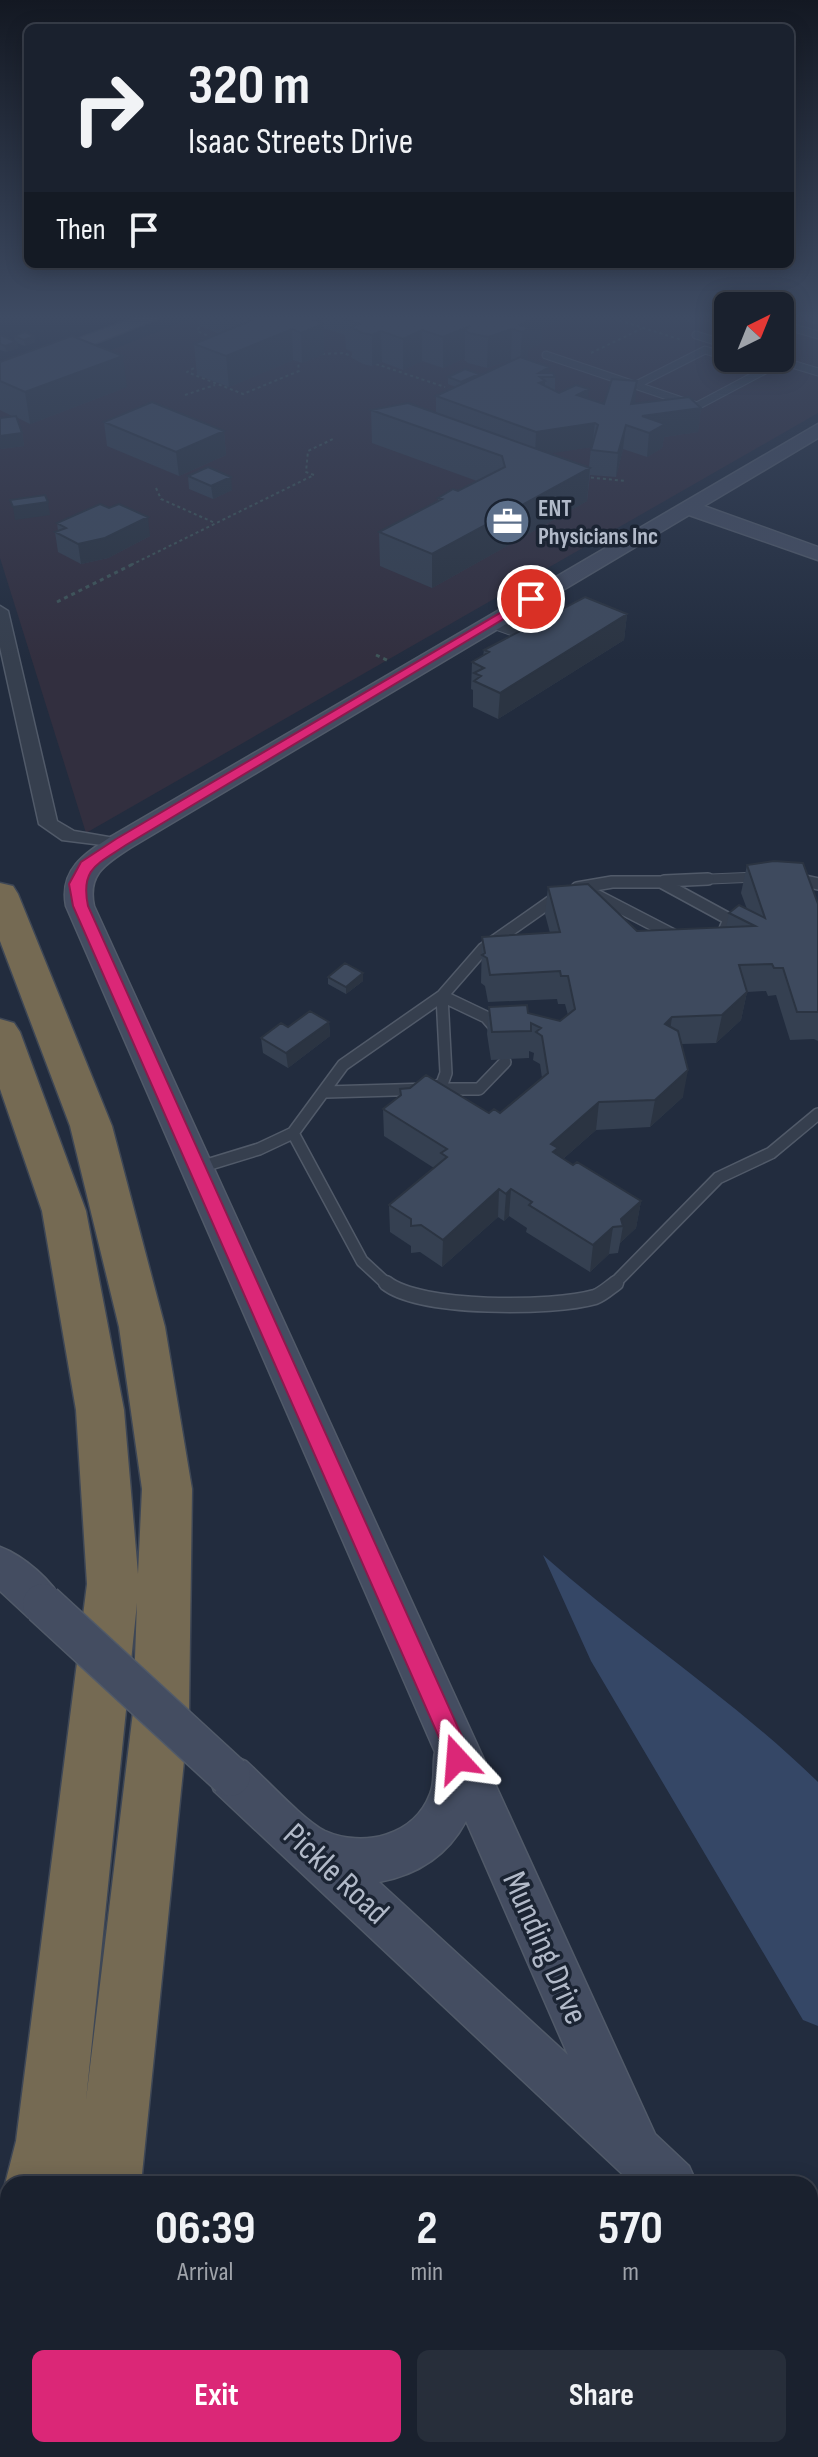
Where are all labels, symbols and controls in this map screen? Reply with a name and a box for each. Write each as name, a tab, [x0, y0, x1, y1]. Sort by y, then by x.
text: 320 m	[188, 53, 310, 120]
icon: right	[56, 56, 160, 160]
text: Isaac Streets Drive	[188, 121, 413, 164]
icon: arrive	[122, 208, 166, 252]
text: Then	[56, 212, 106, 248]
north arrow	[714, 292, 794, 372]
map controls	[714, 292, 794, 372]
place label: ENT Physicians Inc	[538, 494, 658, 551]
office icon: ENT Physicians Inc	[483, 498, 531, 546]
pin	[497, 565, 565, 633]
icon: arrive	[509, 577, 553, 621]
position arrow	[415, 1717, 499, 1801]
street label: Pickle Road	[275, 1815, 397, 1933]
street label: Munding Drive	[493, 1866, 597, 2030]
text: 06:39	[155, 2200, 256, 2257]
text: 2	[416, 2200, 437, 2257]
text: 570	[598, 2200, 663, 2257]
text: Arrival	[177, 2257, 233, 2288]
text: min	[411, 2257, 443, 2288]
text: m	[622, 2257, 639, 2288]
button: Exit	[32, 2350, 401, 2442]
button: Share	[417, 2350, 786, 2442]

